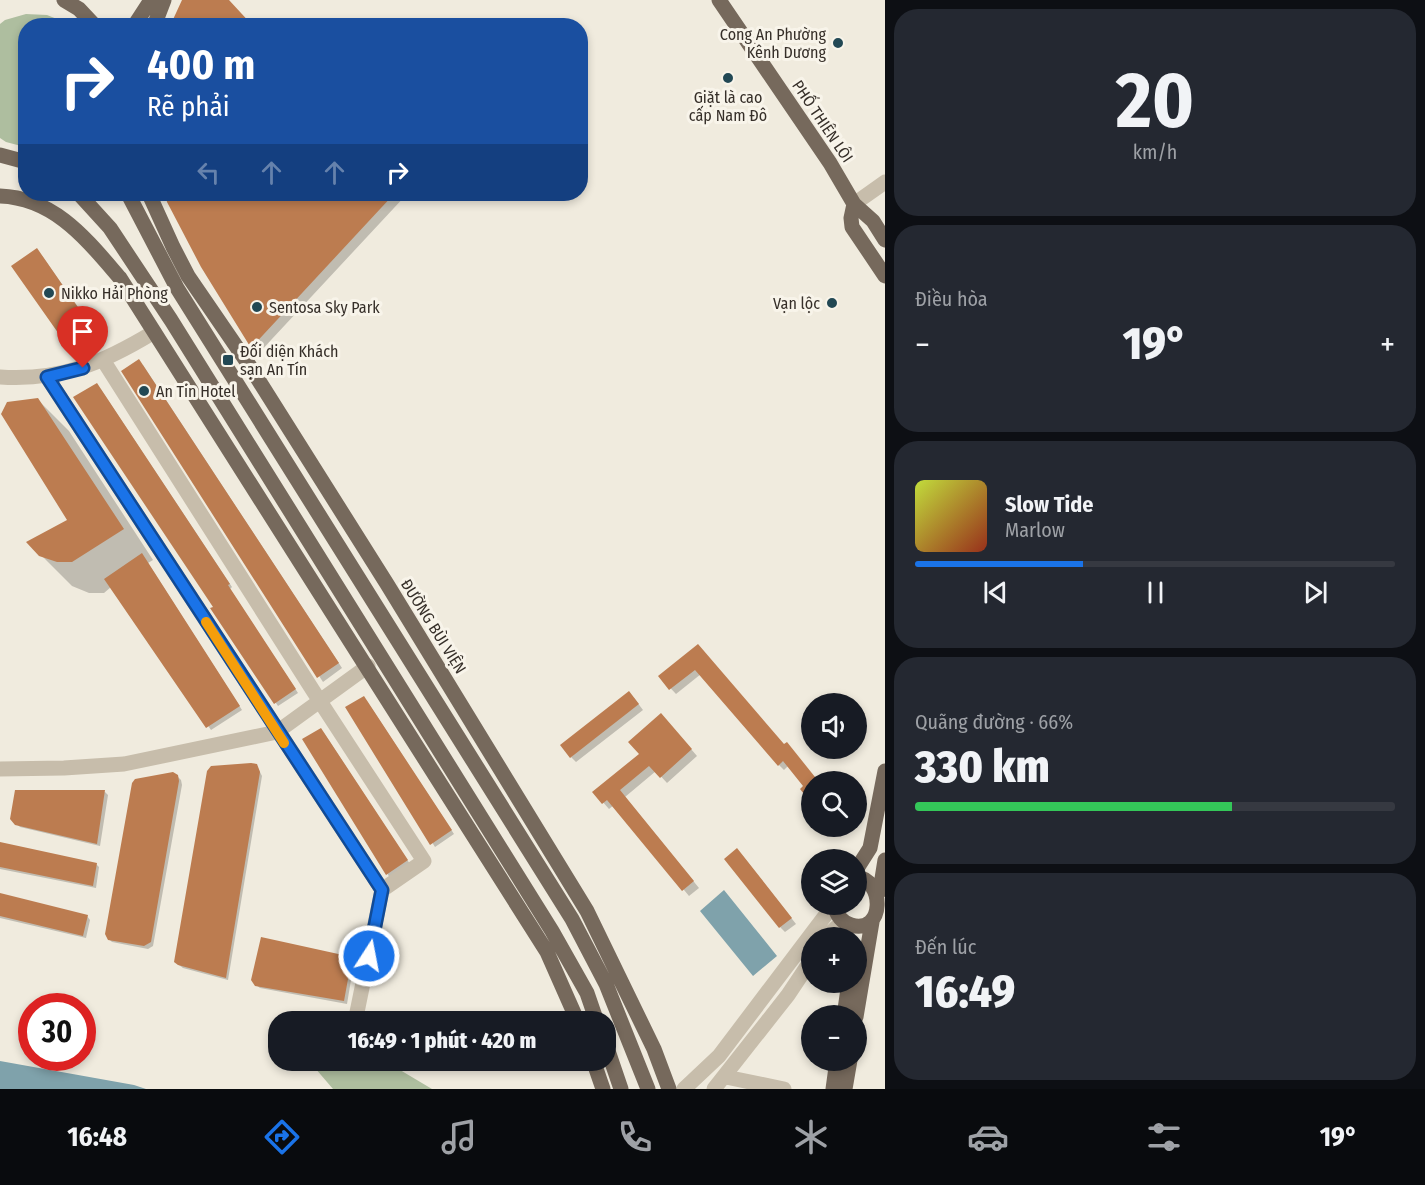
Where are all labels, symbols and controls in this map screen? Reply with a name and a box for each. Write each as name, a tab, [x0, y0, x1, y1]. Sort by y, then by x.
place label: Cong An Phường Kênh Dương	[720, 25, 826, 62]
marker: Cong An Phường Kênh Dương	[831, 36, 845, 50]
text: 400 m	[147, 40, 255, 90]
icon: right	[48, 42, 126, 120]
text: 20	[1116, 54, 1194, 148]
marker: Giặt là cao cấp Nam Đô	[721, 71, 735, 85]
street label: PHỐ THIÊN LÔI	[788, 75, 859, 166]
place label: Giặt là cao cấp Nam Đô	[689, 88, 767, 125]
text: Rẽ phải	[147, 91, 230, 123]
text: km/h	[1133, 140, 1177, 164]
icon: left	[192, 156, 225, 189]
icon: ahead	[255, 156, 288, 189]
icon: ahead	[318, 156, 351, 189]
icon: right	[381, 156, 414, 189]
place label: Nikko Hải Phòng	[61, 284, 168, 303]
marker: Nikko Hải Phòng	[42, 286, 56, 300]
text: Điều hòa	[915, 287, 988, 311]
place label: Vạn lộc	[773, 294, 820, 313]
marker: Vạn lộc	[825, 296, 839, 310]
place label: Sentosa Sky Park	[269, 298, 380, 317]
marker: Sentosa Sky Park	[250, 300, 264, 314]
pin	[57, 306, 108, 368]
icon: arrive	[66, 315, 99, 348]
text: 19°	[1123, 317, 1187, 371]
text: −	[915, 325, 930, 365]
text: +	[1380, 325, 1395, 365]
place label: Đối diện Khách sạn An Tín	[240, 341, 338, 379]
marker: Đối diện Khách sạn An Tín	[221, 353, 235, 367]
place label: An Tin Hotel	[156, 382, 235, 401]
marker: An Tin Hotel	[137, 384, 151, 398]
text: Slow Tide	[1005, 491, 1093, 518]
text: Marlow	[1005, 518, 1065, 542]
street label: ĐƯỜNG BÙI VIỆN	[397, 575, 470, 677]
icon: previous	[979, 576, 1012, 609]
icon: pause	[1139, 576, 1172, 609]
icon: next	[1299, 576, 1332, 609]
map controls	[801, 693, 867, 1071]
button: sound	[801, 693, 867, 759]
text: Quãng đường · 66%	[915, 710, 1073, 734]
text: 330 km	[915, 740, 1050, 794]
button: search	[801, 771, 867, 837]
button: layers	[801, 849, 867, 915]
position arrow	[337, 924, 401, 988]
button: +	[801, 927, 867, 993]
text: Đến lúc	[915, 935, 976, 959]
text: 16:49	[915, 965, 1015, 1019]
speed limit sign: 30	[18, 993, 96, 1071]
button: −	[801, 1005, 867, 1071]
text: 16:49 · 1 phút · 420 m	[348, 1027, 536, 1054]
icon: directions	[261, 1116, 303, 1158]
icon: music	[438, 1116, 480, 1158]
icon: phone	[614, 1116, 656, 1158]
icon: climate	[790, 1116, 832, 1158]
icon: car	[967, 1116, 1009, 1158]
icon: filters	[1143, 1116, 1185, 1158]
text: 16:48	[67, 1121, 127, 1153]
text: 19°	[1320, 1121, 1358, 1153]

